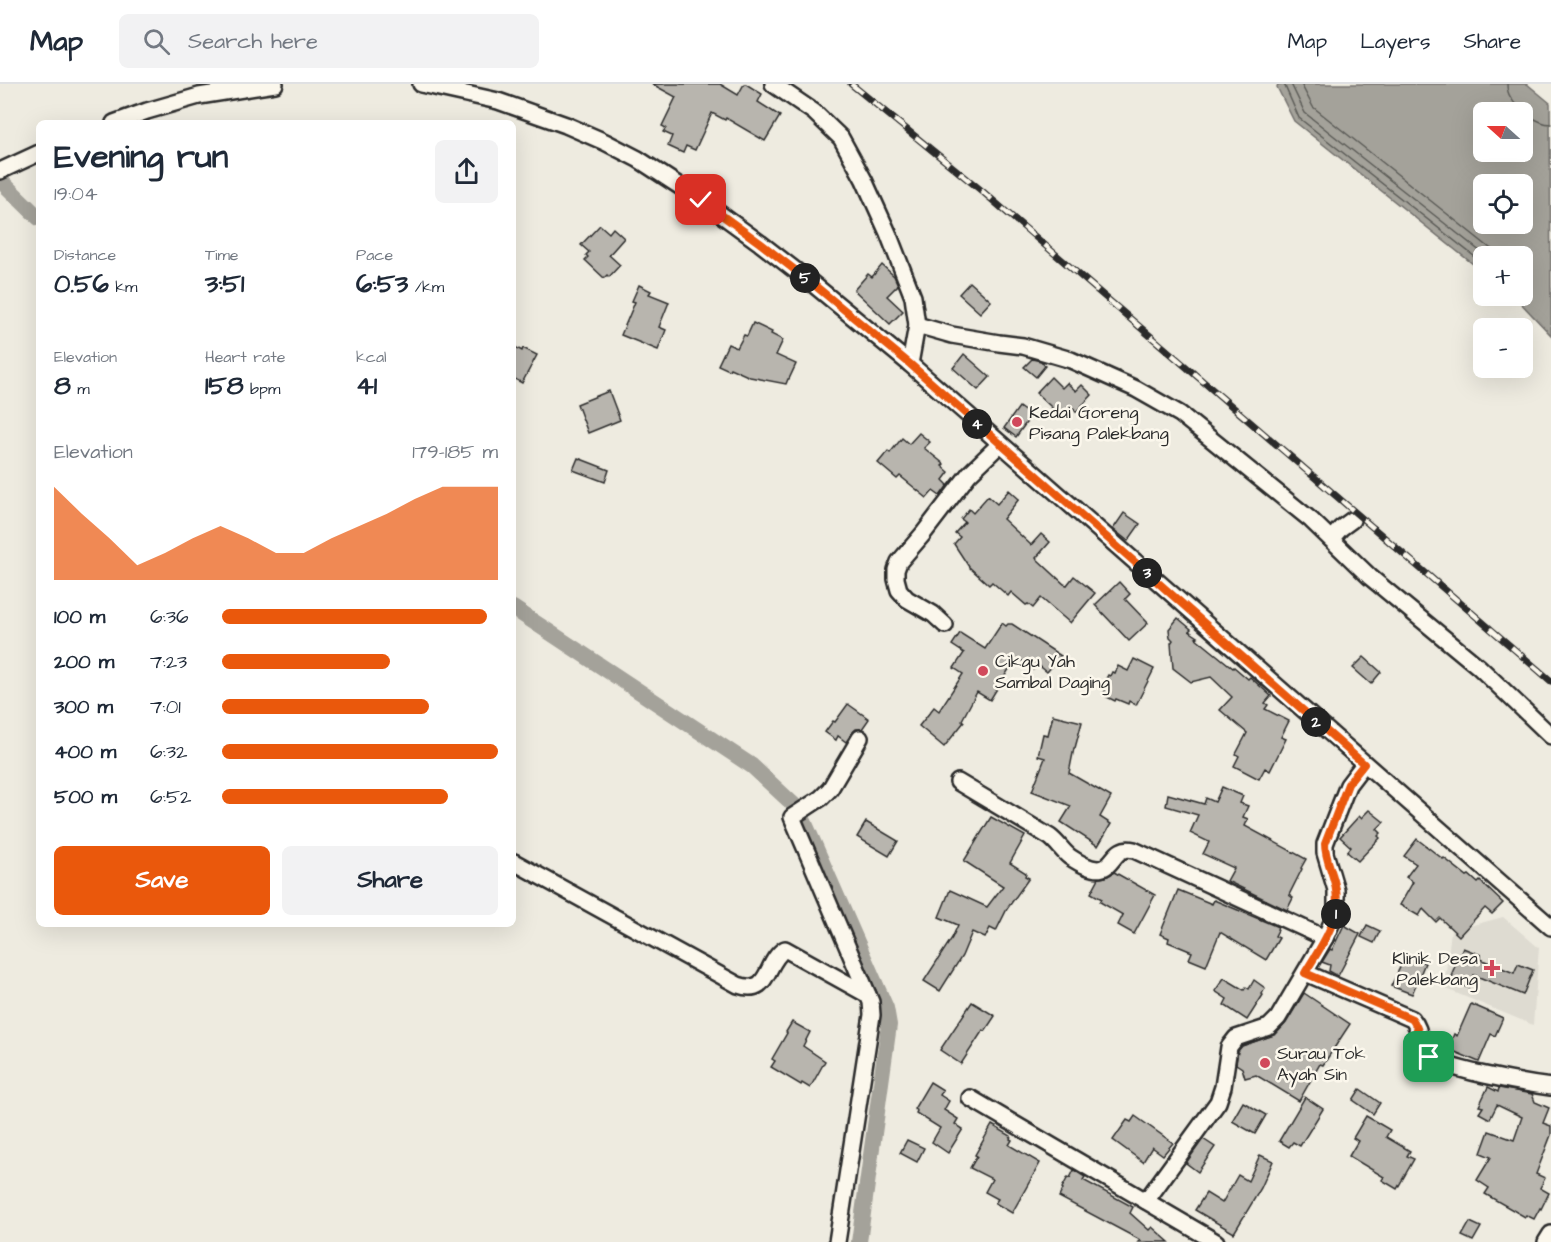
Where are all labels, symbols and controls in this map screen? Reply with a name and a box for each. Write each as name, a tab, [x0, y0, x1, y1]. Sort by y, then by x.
search box	[119, 14, 539, 68]
text: Map	[30, 22, 83, 61]
icon: search	[140, 25, 173, 58]
text: Search here	[188, 26, 318, 57]
text: Map	[1287, 27, 1327, 56]
text: Layers	[1360, 27, 1430, 56]
text: Share	[1463, 27, 1521, 56]
north arrow	[1473, 102, 1533, 162]
map controls	[1473, 102, 1533, 378]
text: Evening run	[54, 134, 228, 180]
button: share	[435, 140, 498, 203]
pin	[675, 174, 726, 225]
button: locate	[1473, 174, 1533, 234]
text: 19:04	[54, 180, 98, 208]
icon: check	[684, 183, 717, 216]
text: Distance	[54, 244, 116, 266]
text: Time	[205, 244, 239, 266]
text: Pace	[356, 244, 393, 266]
button: +	[1473, 246, 1533, 306]
pin: 5	[790, 263, 820, 293]
text: 0.56	[54, 266, 109, 302]
text: 3:51	[205, 266, 244, 302]
text: 6:53	[356, 266, 408, 302]
text: 5	[799, 267, 811, 289]
text: km	[109, 276, 137, 298]
text: /km	[408, 276, 444, 298]
button: −	[1473, 318, 1533, 378]
text: Elevation	[54, 346, 117, 368]
text: Heart rate	[205, 346, 285, 368]
text: kcal	[356, 346, 387, 368]
text: 8	[54, 368, 71, 404]
text: 158	[205, 368, 244, 404]
text: 41	[356, 368, 377, 404]
text: m	[71, 378, 90, 400]
text: bpm	[244, 378, 280, 400]
place label: Kedai Goreng Pisang Palekbang	[1029, 400, 1169, 447]
pin: 4	[962, 409, 992, 439]
text: 4	[972, 413, 982, 435]
marker: Kedai Goreng Pisang Palekbang	[1010, 415, 1024, 429]
text: Elevation	[54, 438, 133, 466]
text: 179–185 m	[412, 438, 498, 466]
pin: 3	[1132, 558, 1162, 588]
text: 3	[1143, 562, 1151, 584]
text: 100 m	[54, 603, 105, 631]
text: 6:36	[150, 603, 189, 631]
text: 200 m	[54, 648, 114, 676]
text: 7:23	[150, 648, 187, 676]
place label: Cikgu Yah Sambal Daging	[995, 649, 1110, 696]
marker: Cikgu Yah Sambal Daging	[976, 664, 990, 678]
text: 300 m	[54, 693, 113, 721]
text: 7:01	[150, 693, 181, 721]
pin: 2	[1301, 707, 1331, 737]
text: 2	[1311, 711, 1321, 733]
text: 400 m	[54, 738, 116, 766]
text: 6:32	[150, 738, 188, 766]
text: 500 m	[54, 783, 117, 811]
text: 6:52	[150, 783, 191, 811]
button: Save	[54, 846, 270, 915]
button: Share	[282, 846, 498, 915]
pin: 1	[1321, 899, 1351, 929]
text: 1	[1335, 903, 1337, 925]
place label: Klinik Desa Palekbang	[1392, 946, 1478, 993]
marker: Klinik Desa Palekbang	[1483, 959, 1501, 977]
pin	[1403, 1031, 1454, 1082]
icon: arrive	[1412, 1040, 1445, 1073]
place label: Surau Tok Ayah Sin	[1277, 1041, 1366, 1088]
marker: Surau Tok Ayah Sin	[1258, 1056, 1272, 1070]

